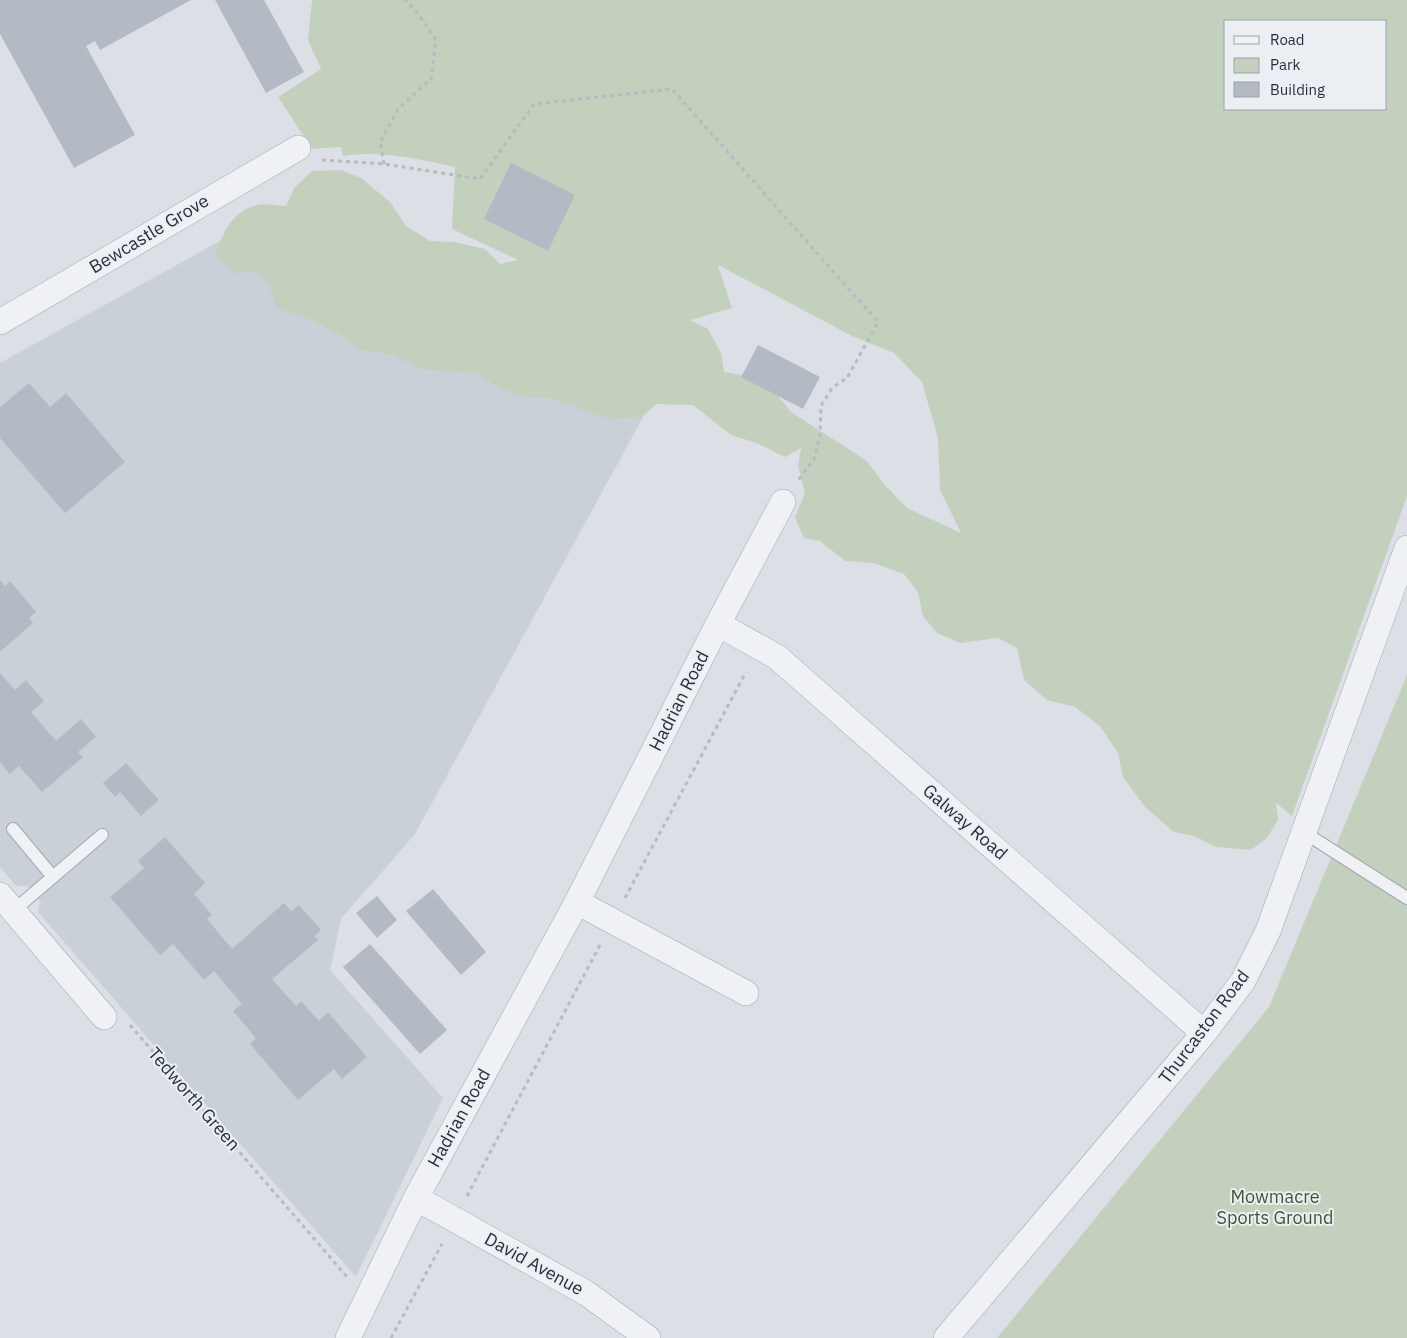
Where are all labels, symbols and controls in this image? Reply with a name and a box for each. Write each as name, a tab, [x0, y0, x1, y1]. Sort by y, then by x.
legend	[1224, 20, 1387, 110]
text: Road	[1270, 30, 1305, 49]
text: Park	[1270, 55, 1300, 74]
text: Building	[1270, 80, 1325, 99]
street label: Bewcastle Grove	[85, 189, 213, 278]
street label: Hadrian Road	[643, 647, 714, 755]
street label: Galway Road	[918, 779, 1012, 865]
street label: Thurcaston Road	[1153, 965, 1254, 1088]
street label: Tedworth Green	[143, 1042, 246, 1155]
street label: Hadrian Road	[422, 1064, 495, 1171]
park label: Mowmacre Sports Ground	[1217, 1185, 1333, 1229]
street label: David Avenue	[481, 1227, 588, 1300]

